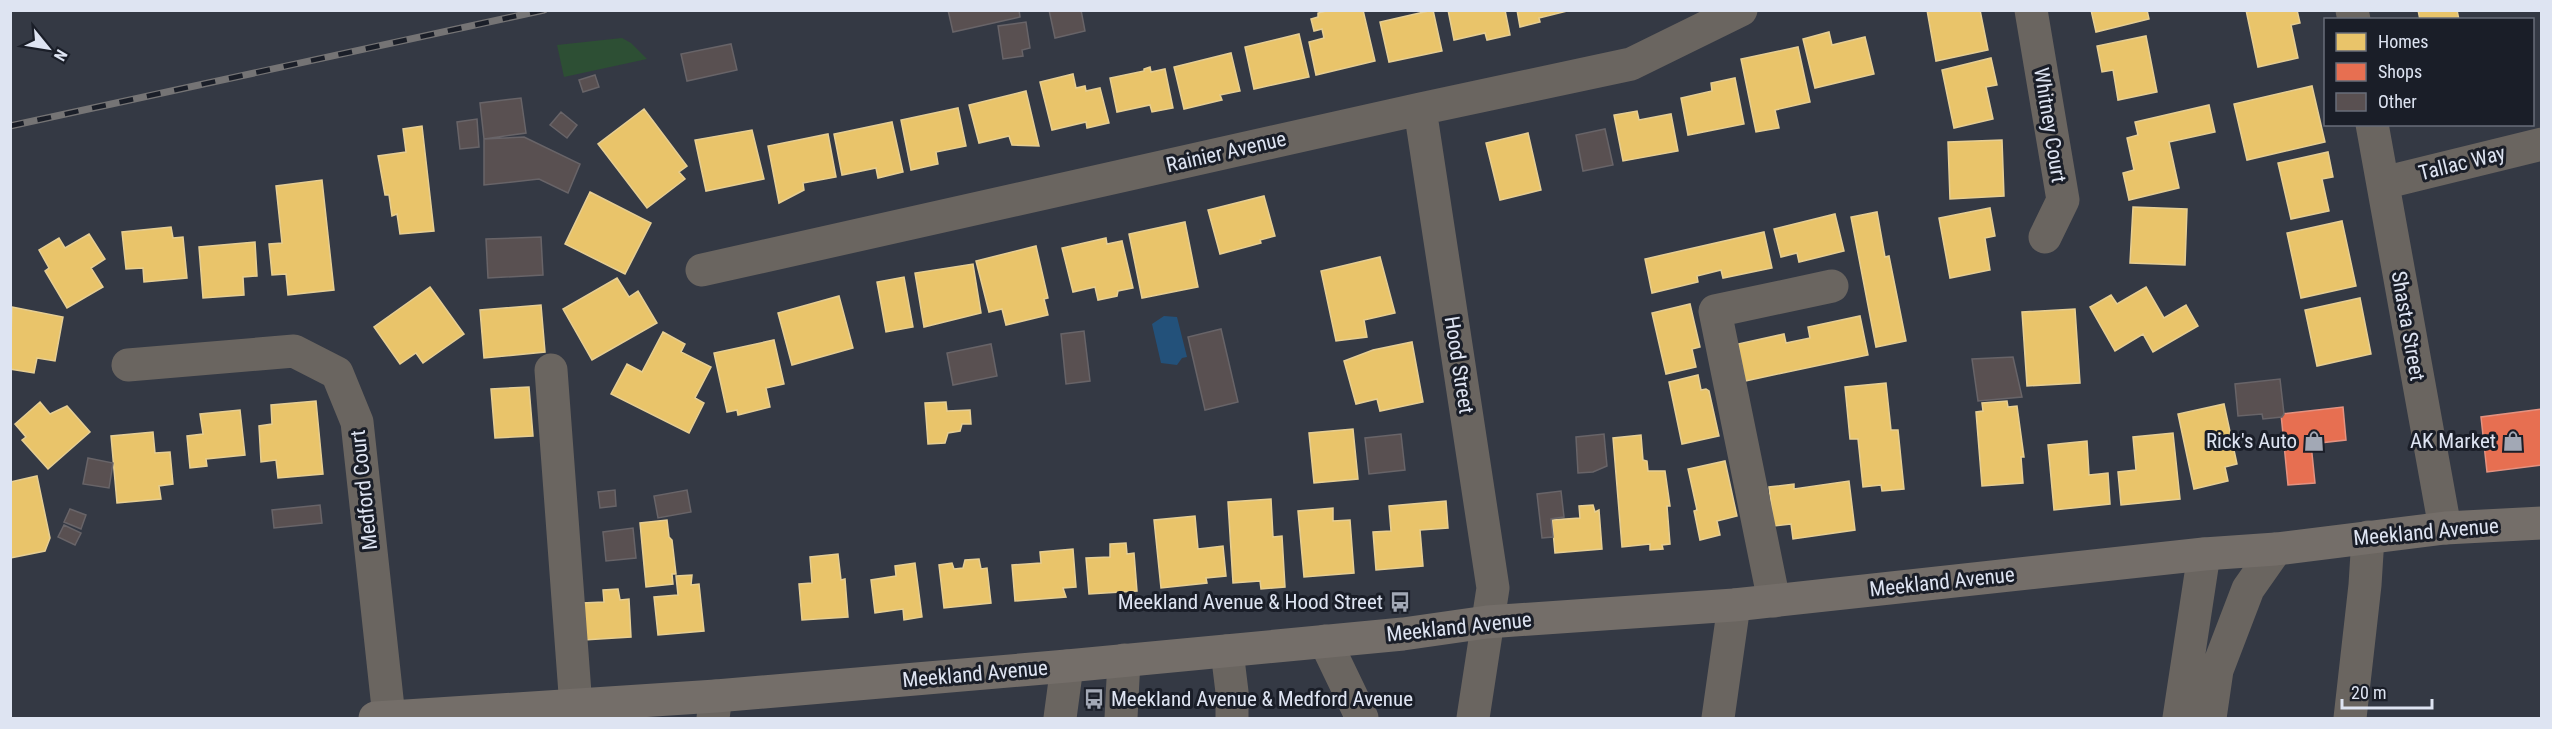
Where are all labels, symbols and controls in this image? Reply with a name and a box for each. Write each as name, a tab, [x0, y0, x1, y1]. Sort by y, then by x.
north arrow	[18, 18, 78, 78]
legend	[2324, 18, 2534, 126]
text: Homes	[2378, 31, 2428, 52]
text: N	[50, 46, 71, 64]
text: Shops	[2378, 61, 2422, 82]
street label: Whitney Court	[2029, 66, 2071, 184]
text: Other	[2378, 91, 2417, 112]
street label: Rainier Avenue	[1164, 126, 1289, 177]
street label: Tallac Way	[2416, 141, 2508, 185]
street label: Shasta Street	[2387, 269, 2429, 383]
street label: Hood Street	[1439, 314, 1479, 416]
street label: Medford Court	[346, 429, 382, 551]
place label: Rick's Auto	[2206, 429, 2297, 453]
shop icon: Rick's Auto	[2302, 429, 2326, 453]
place label: AK Market	[2410, 429, 2496, 453]
shop icon: AK Market	[2501, 429, 2525, 453]
street label: Meekland Avenue	[2352, 514, 2500, 550]
street label: Meekland Avenue	[1868, 562, 2016, 602]
place label: Meekland Avenue & Hood Street	[1118, 590, 1383, 614]
bus stop icon: Meekland Avenue & Hood Street	[1388, 590, 1412, 614]
street label: Meekland Avenue	[1385, 607, 1533, 647]
street label: Meekland Avenue	[901, 656, 1049, 692]
scale bar	[2342, 672, 2432, 710]
text: 20 m	[2351, 682, 2386, 703]
bus stop icon: Meekland Avenue & Medford Avenue	[1082, 687, 1106, 711]
place label: Meekland Avenue & Medford Avenue	[1111, 687, 1413, 711]

